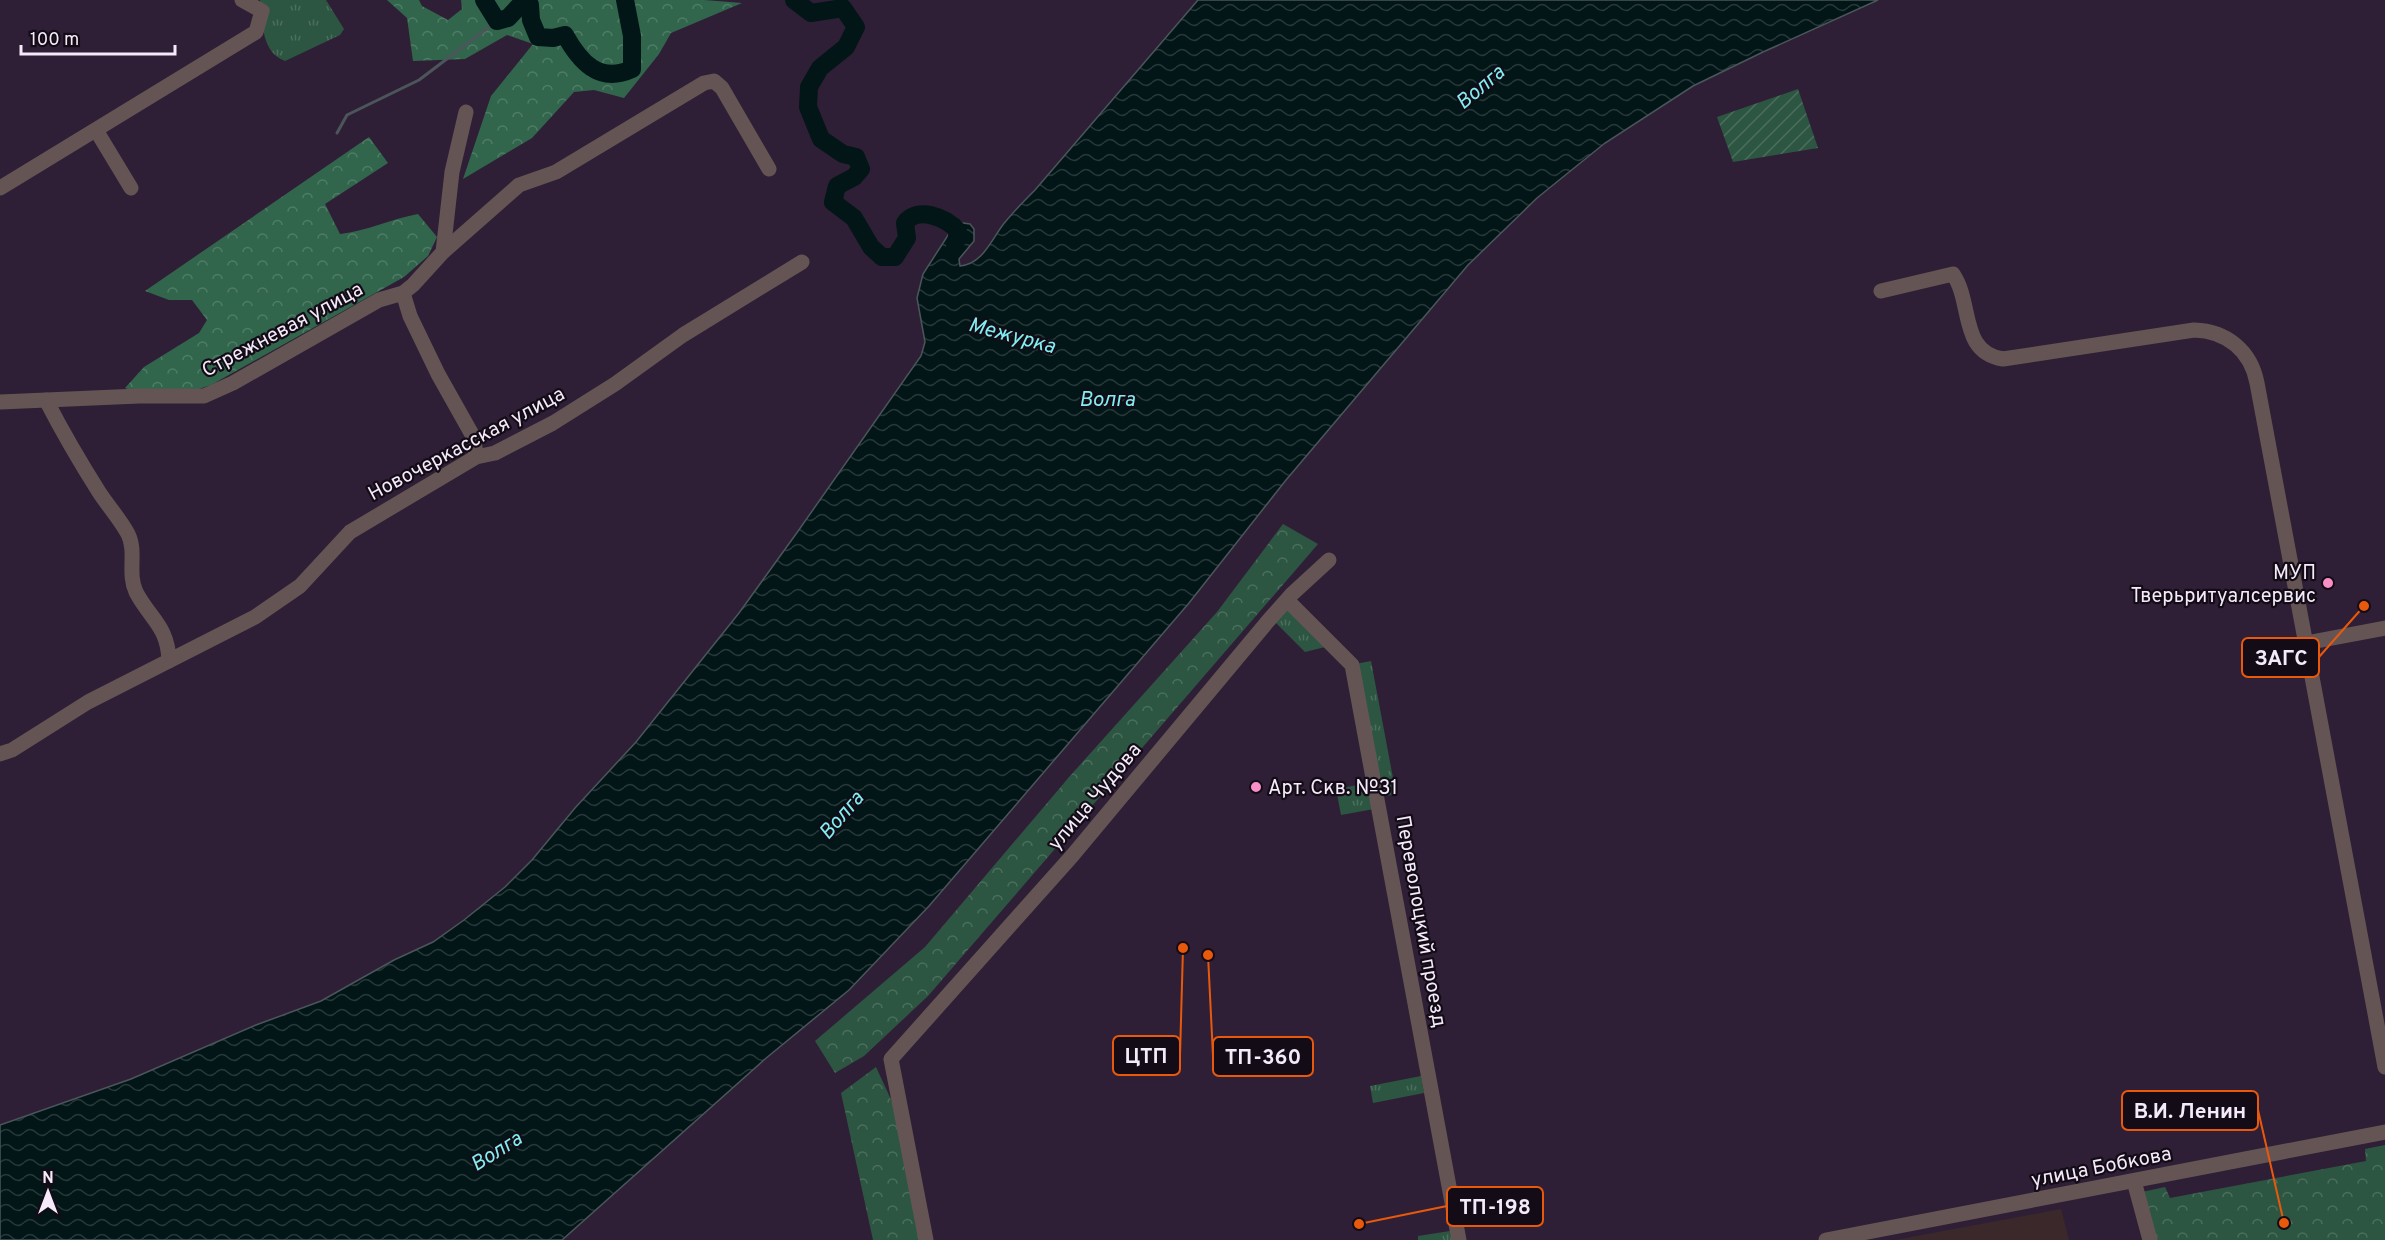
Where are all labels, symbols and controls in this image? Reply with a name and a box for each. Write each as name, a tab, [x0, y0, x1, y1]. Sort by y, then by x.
scale bar	[21, 18, 176, 56]
text: 100 m	[30, 29, 79, 52]
water label: Волга	[1451, 60, 1511, 116]
street label: Стрежневая улица	[198, 277, 368, 384]
water label: Межурка	[965, 312, 1058, 361]
street label: Новочеркасская улица	[364, 382, 570, 508]
water label: Волга	[1079, 387, 1135, 414]
place label: МУП Тверьритуалсервис	[2130, 561, 2316, 610]
marker: МУП Тверьритуалсервис	[2321, 576, 2335, 590]
callout: ЗАГС	[2242, 638, 2319, 677]
text: ЗАГС	[2254, 646, 2308, 673]
street label: улица Чудова	[1043, 738, 1148, 856]
place label: Арт. Скв. №31	[1268, 776, 1398, 802]
marker: Арт. Скв. №31	[1249, 780, 1263, 794]
water label: Волга	[814, 786, 871, 846]
street label: Переволоцкий проезд	[1389, 813, 1451, 1029]
callout: ЦТП	[1113, 1036, 1180, 1075]
callout: ТП-360	[1213, 1037, 1313, 1076]
text: ЦТП	[1124, 1044, 1168, 1071]
text: ТП-360	[1225, 1045, 1301, 1072]
callout: В.И. Ленин	[2122, 1091, 2258, 1130]
text: В.И. Ленин	[2134, 1099, 2246, 1126]
water label: Волга	[466, 1126, 528, 1179]
street label: улица Бобкова	[2029, 1142, 2174, 1194]
north arrow	[18, 1162, 78, 1222]
text: N	[42, 1169, 54, 1189]
callout: ТП-198	[1447, 1187, 1543, 1226]
text: ТП-198	[1459, 1195, 1531, 1222]

